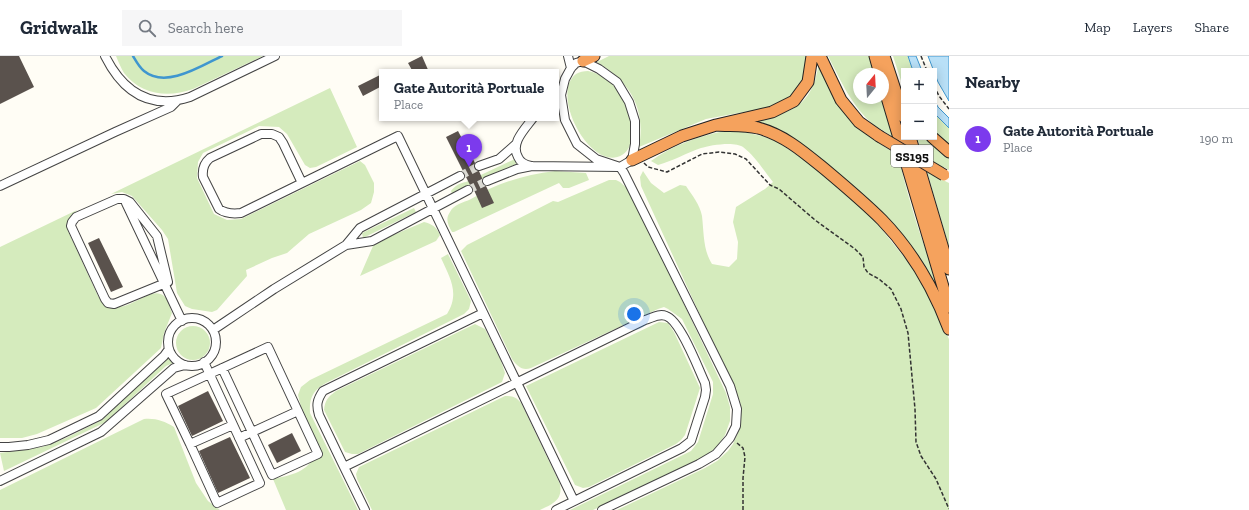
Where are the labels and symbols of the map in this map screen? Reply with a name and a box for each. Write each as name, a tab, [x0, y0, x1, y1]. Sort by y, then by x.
north arrow	[853, 68, 889, 104]
pin: 1	[456, 134, 482, 167]
road number: SS195	[891, 145, 933, 167]
your location	[624, 304, 644, 324]

